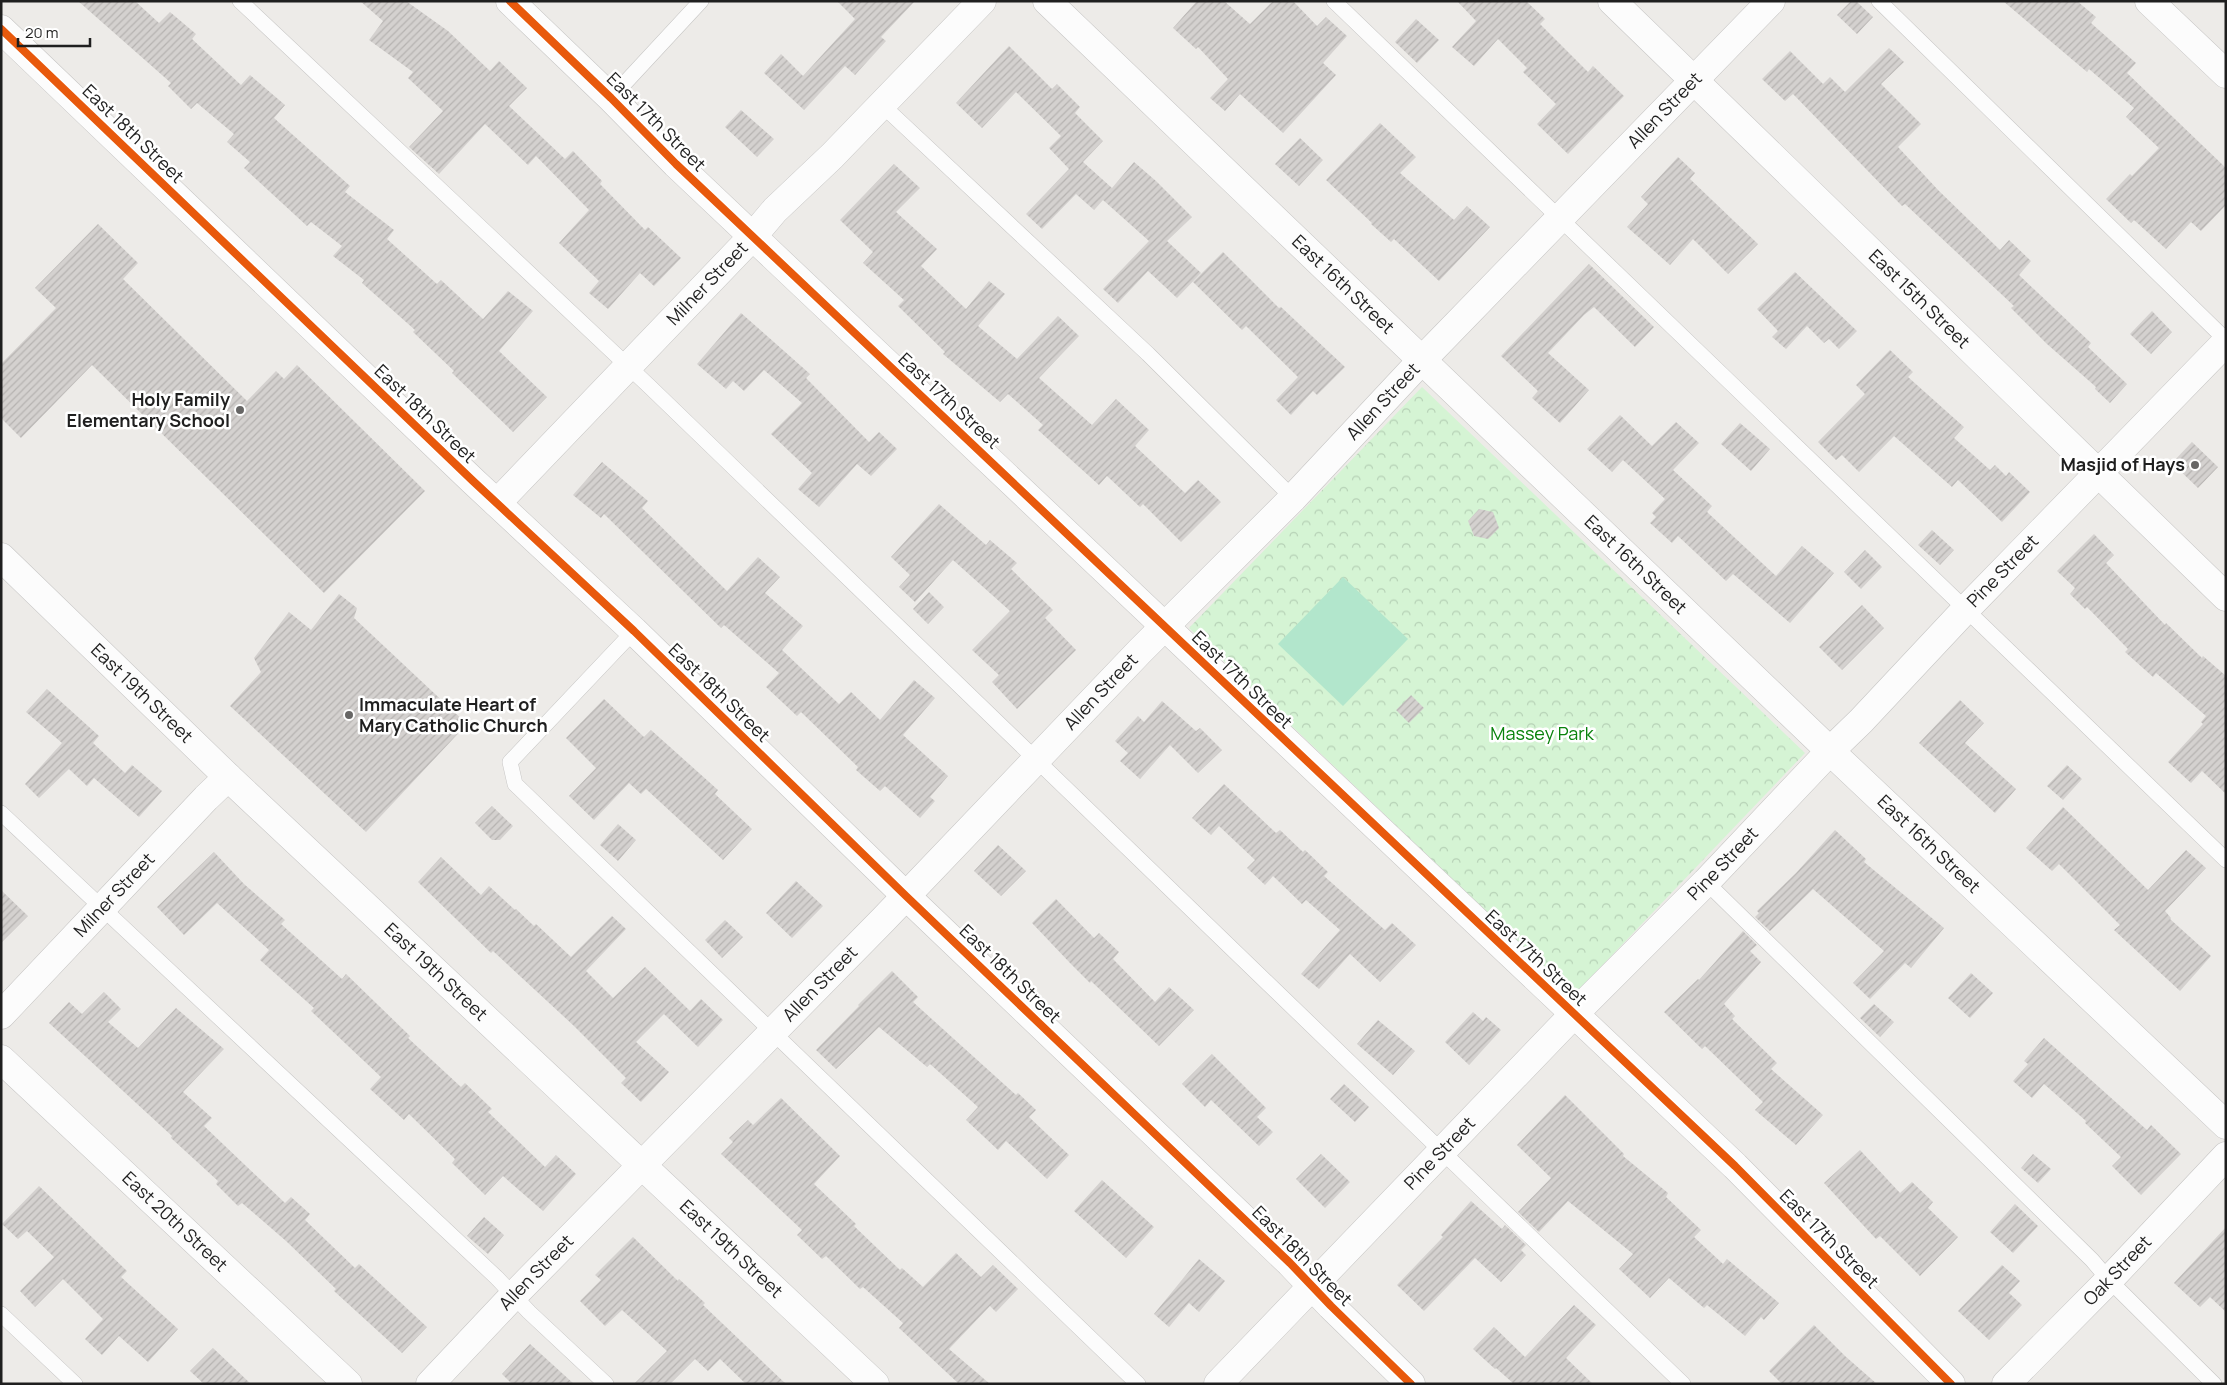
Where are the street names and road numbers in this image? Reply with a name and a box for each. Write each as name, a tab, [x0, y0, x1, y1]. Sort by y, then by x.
street label: Allen Street	[1621, 66, 1707, 153]
street label: East 17th Street	[602, 67, 711, 176]
street label: East 18th Street	[78, 79, 190, 188]
street label: East 16th Street	[1287, 229, 1400, 339]
street label: Milner Street	[661, 236, 753, 330]
street label: East 15th Street	[1864, 244, 1976, 353]
street label: East 17th Street	[894, 347, 1006, 454]
street label: Allen Street	[1340, 357, 1424, 445]
street label: East 18th Street	[370, 359, 482, 468]
street label: East 16th Street	[1580, 509, 1693, 619]
street label: Pine Street	[1961, 529, 2043, 612]
street label: East 17th Street	[1187, 625, 1298, 733]
street label: East 19th Street	[86, 638, 199, 748]
street label: East 18th Street	[664, 638, 776, 747]
street label: Allen Street	[1058, 648, 1143, 735]
street label: East 16th Street	[1873, 789, 1986, 898]
street label: Pine Street	[1682, 821, 1763, 905]
street label: Milner Street	[68, 847, 159, 942]
street label: East 17th Street	[1481, 904, 1593, 1011]
street label: East 19th Street	[380, 917, 493, 1026]
street label: East 18th Street	[955, 919, 1067, 1028]
street label: Allen Street	[777, 940, 862, 1026]
street label: Pine Street	[1398, 1111, 1480, 1194]
street label: East 20th Street	[117, 1166, 233, 1276]
street label: East 17th Street	[1775, 1184, 1884, 1293]
street label: East 19th Street	[675, 1194, 789, 1303]
street label: East 18th Street	[1247, 1200, 1358, 1311]
street label: Allen Street	[493, 1229, 578, 1315]
street label: Oak Street	[2078, 1230, 2156, 1310]

